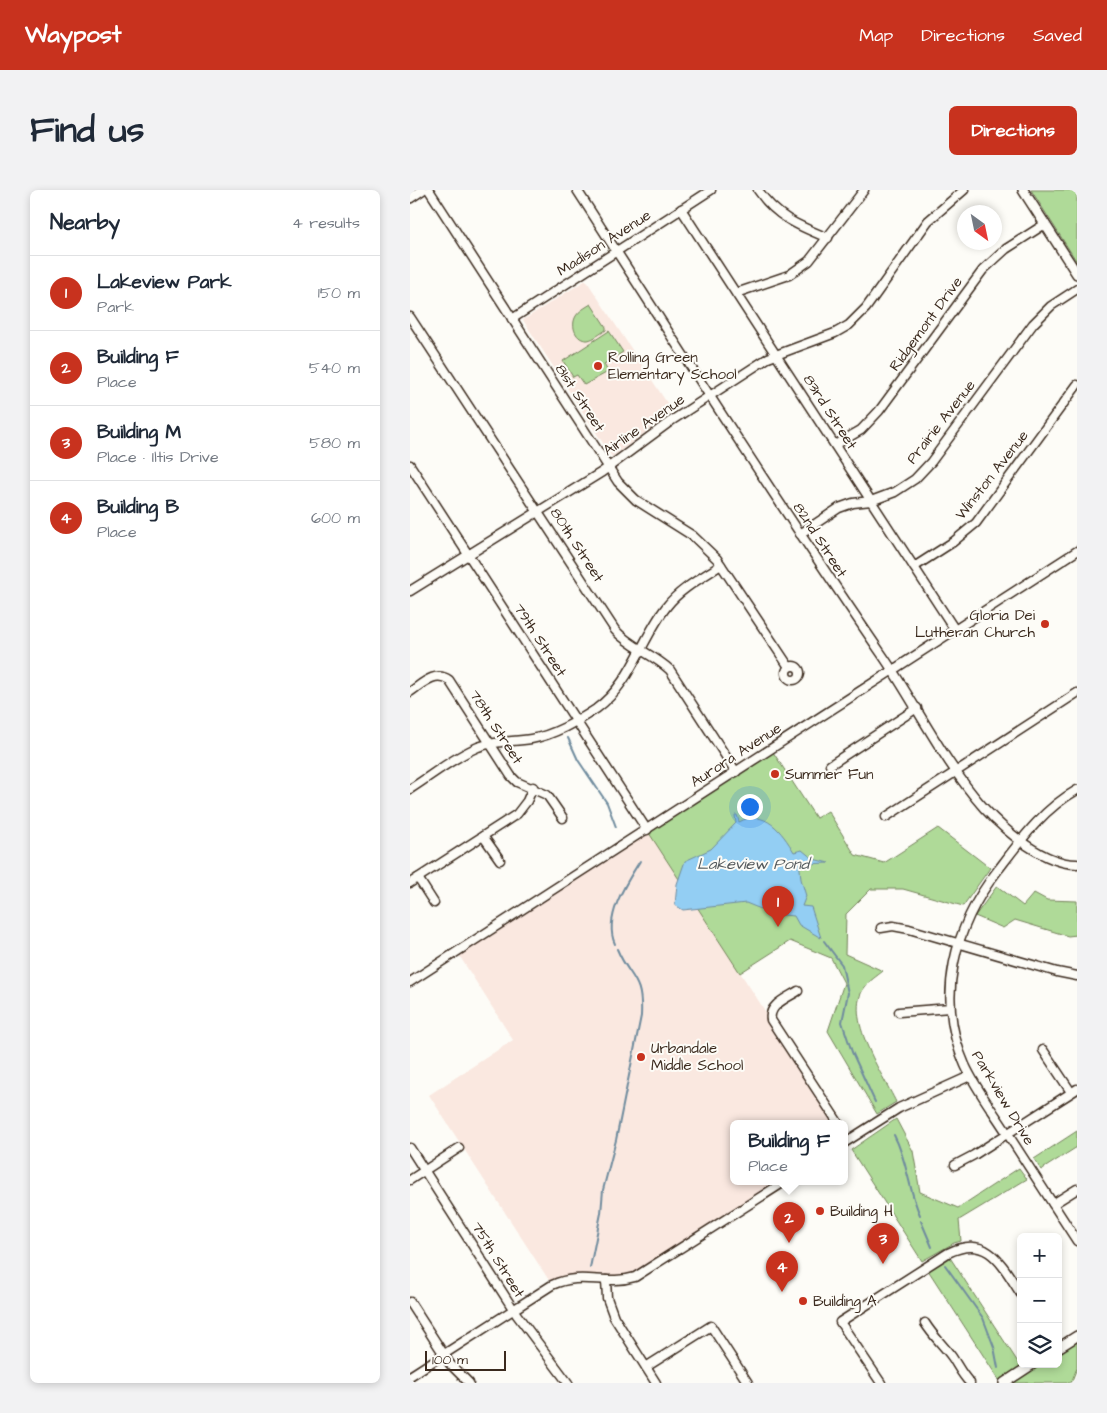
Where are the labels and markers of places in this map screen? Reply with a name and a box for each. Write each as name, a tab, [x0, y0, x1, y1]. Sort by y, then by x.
place label: Rolling Green Elementary School	[608, 347, 737, 386]
marker: Rolling Green Elementary School	[592, 360, 604, 372]
place label: Gloria Dei Lutheran Church	[915, 605, 1036, 643]
marker: Gloria Dei Lutheran Church	[1039, 618, 1051, 630]
place label: Summer Fun	[785, 764, 874, 785]
marker: Summer Fun	[769, 768, 781, 780]
pin: 1	[762, 886, 794, 927]
place label: Urbandale Middle School	[651, 1038, 743, 1076]
marker: Urbandale Middle School	[635, 1051, 647, 1063]
place label: Building H	[830, 1201, 893, 1223]
pin: 2	[773, 1202, 805, 1243]
marker: Building H	[814, 1205, 826, 1217]
pin: 3	[867, 1223, 899, 1264]
pin: 4	[766, 1251, 798, 1292]
place label: Building A	[813, 1291, 877, 1313]
marker: Building A	[797, 1295, 809, 1307]

